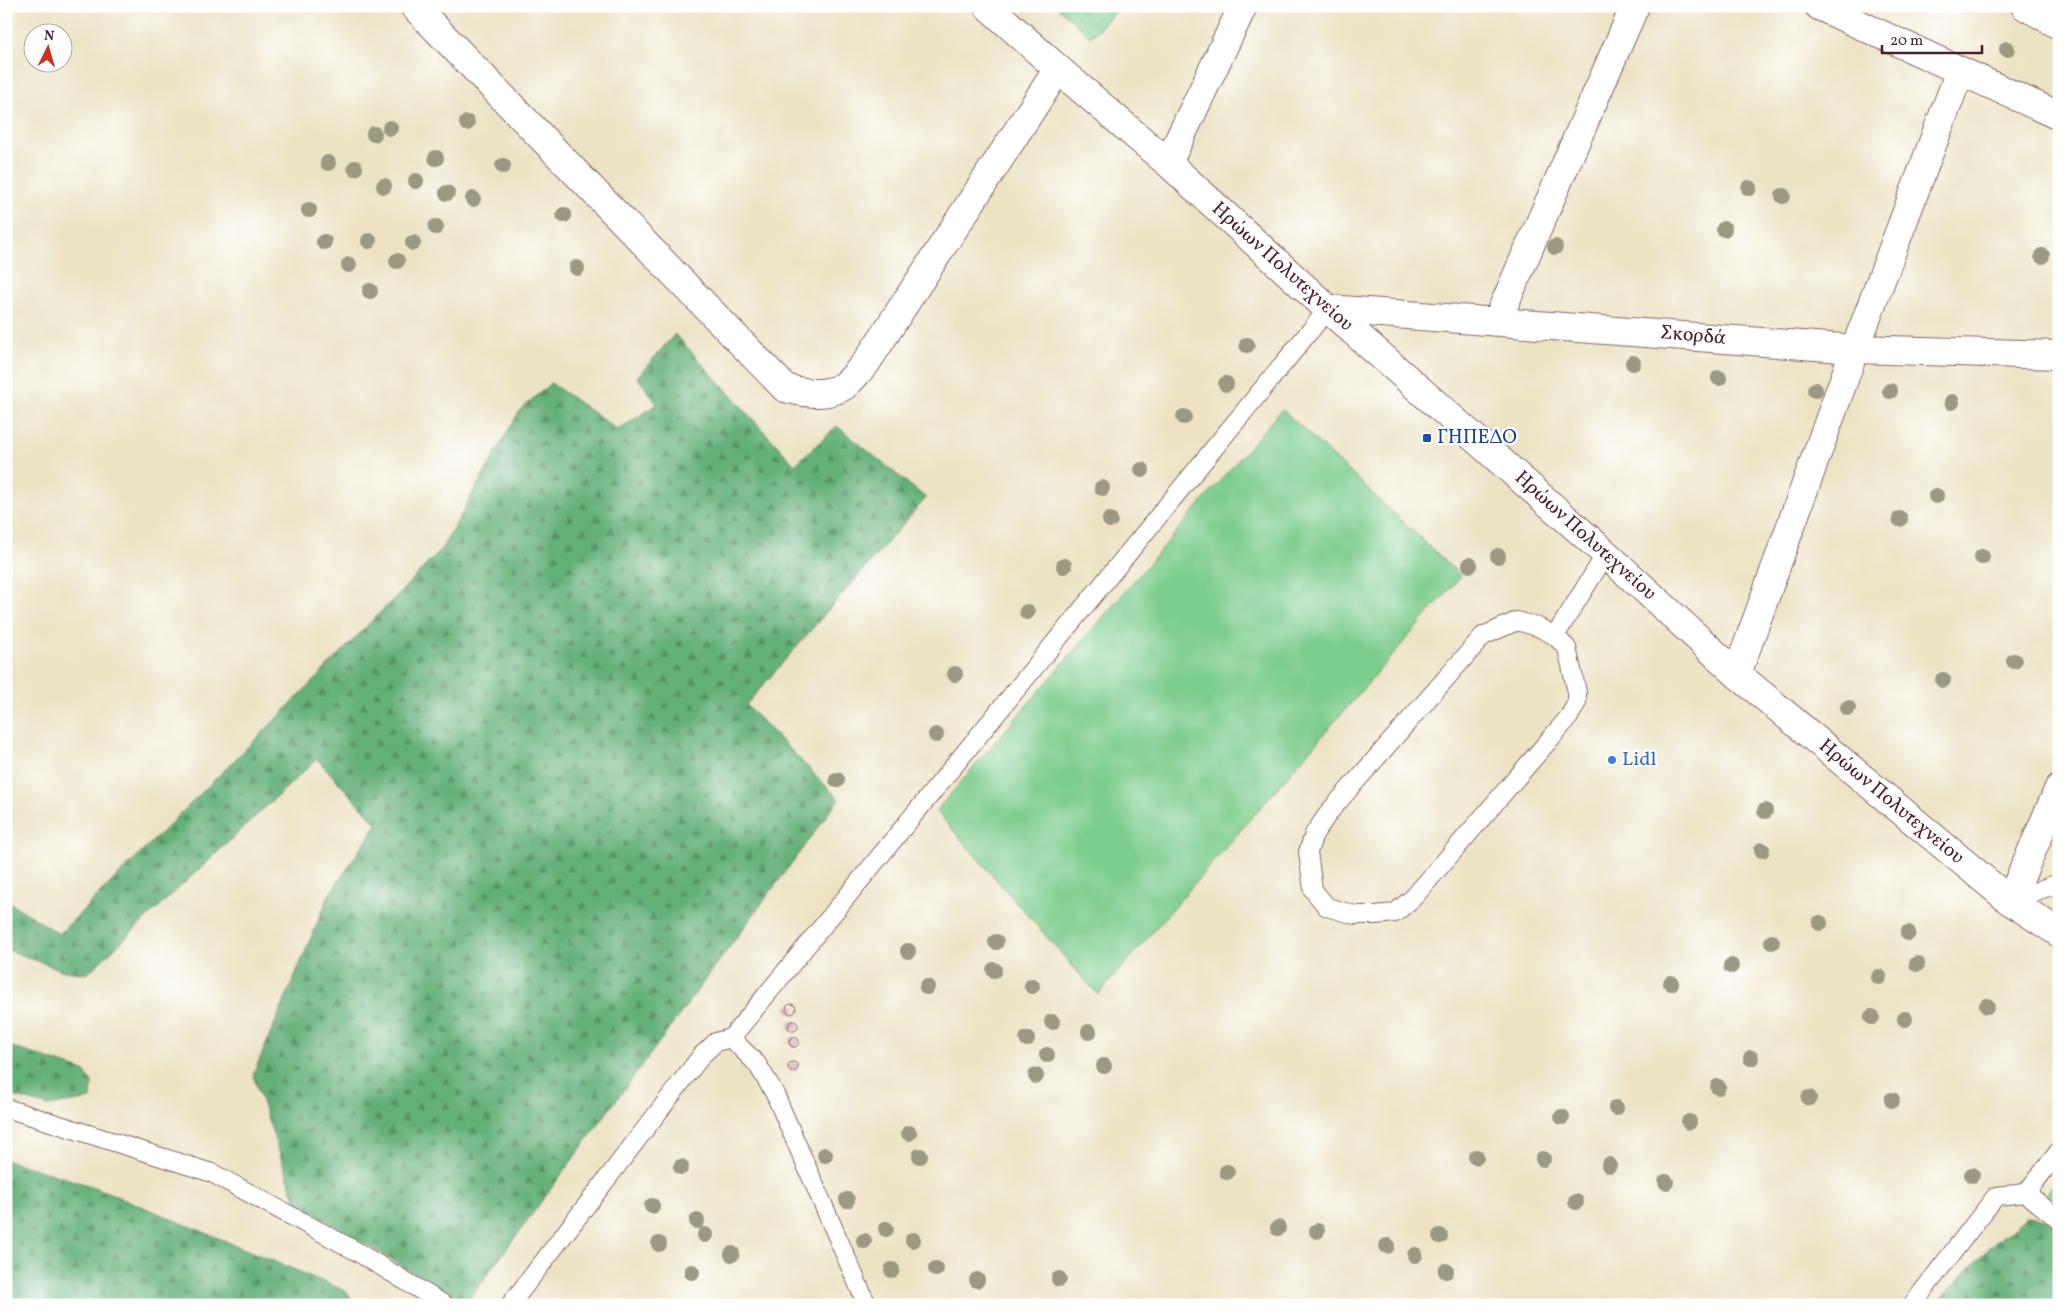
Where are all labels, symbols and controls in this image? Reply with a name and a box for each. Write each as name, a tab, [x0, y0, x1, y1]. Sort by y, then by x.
north arrow	[22, 22, 72, 72]
scale bar	[1882, 22, 1982, 54]
text: N	[43, 27, 55, 46]
text: 20 m	[1890, 31, 1923, 52]
street label: Ηρώων Πολυτεχνείου	[1205, 196, 1359, 338]
street label: Σκορδά	[1659, 319, 1727, 353]
place label: ΓΗΠΕΔΟ	[1437, 424, 1517, 452]
marker: ΓΗΠΕΔΟ	[1421, 432, 1433, 444]
street label: Ηρώων Πολυτεχνείου	[1508, 465, 1662, 607]
street label: Ηρώων Πολυτεχνείου	[1812, 733, 1970, 871]
place label: Lidl	[1622, 746, 1657, 774]
marker: Lidl	[1606, 754, 1618, 766]

